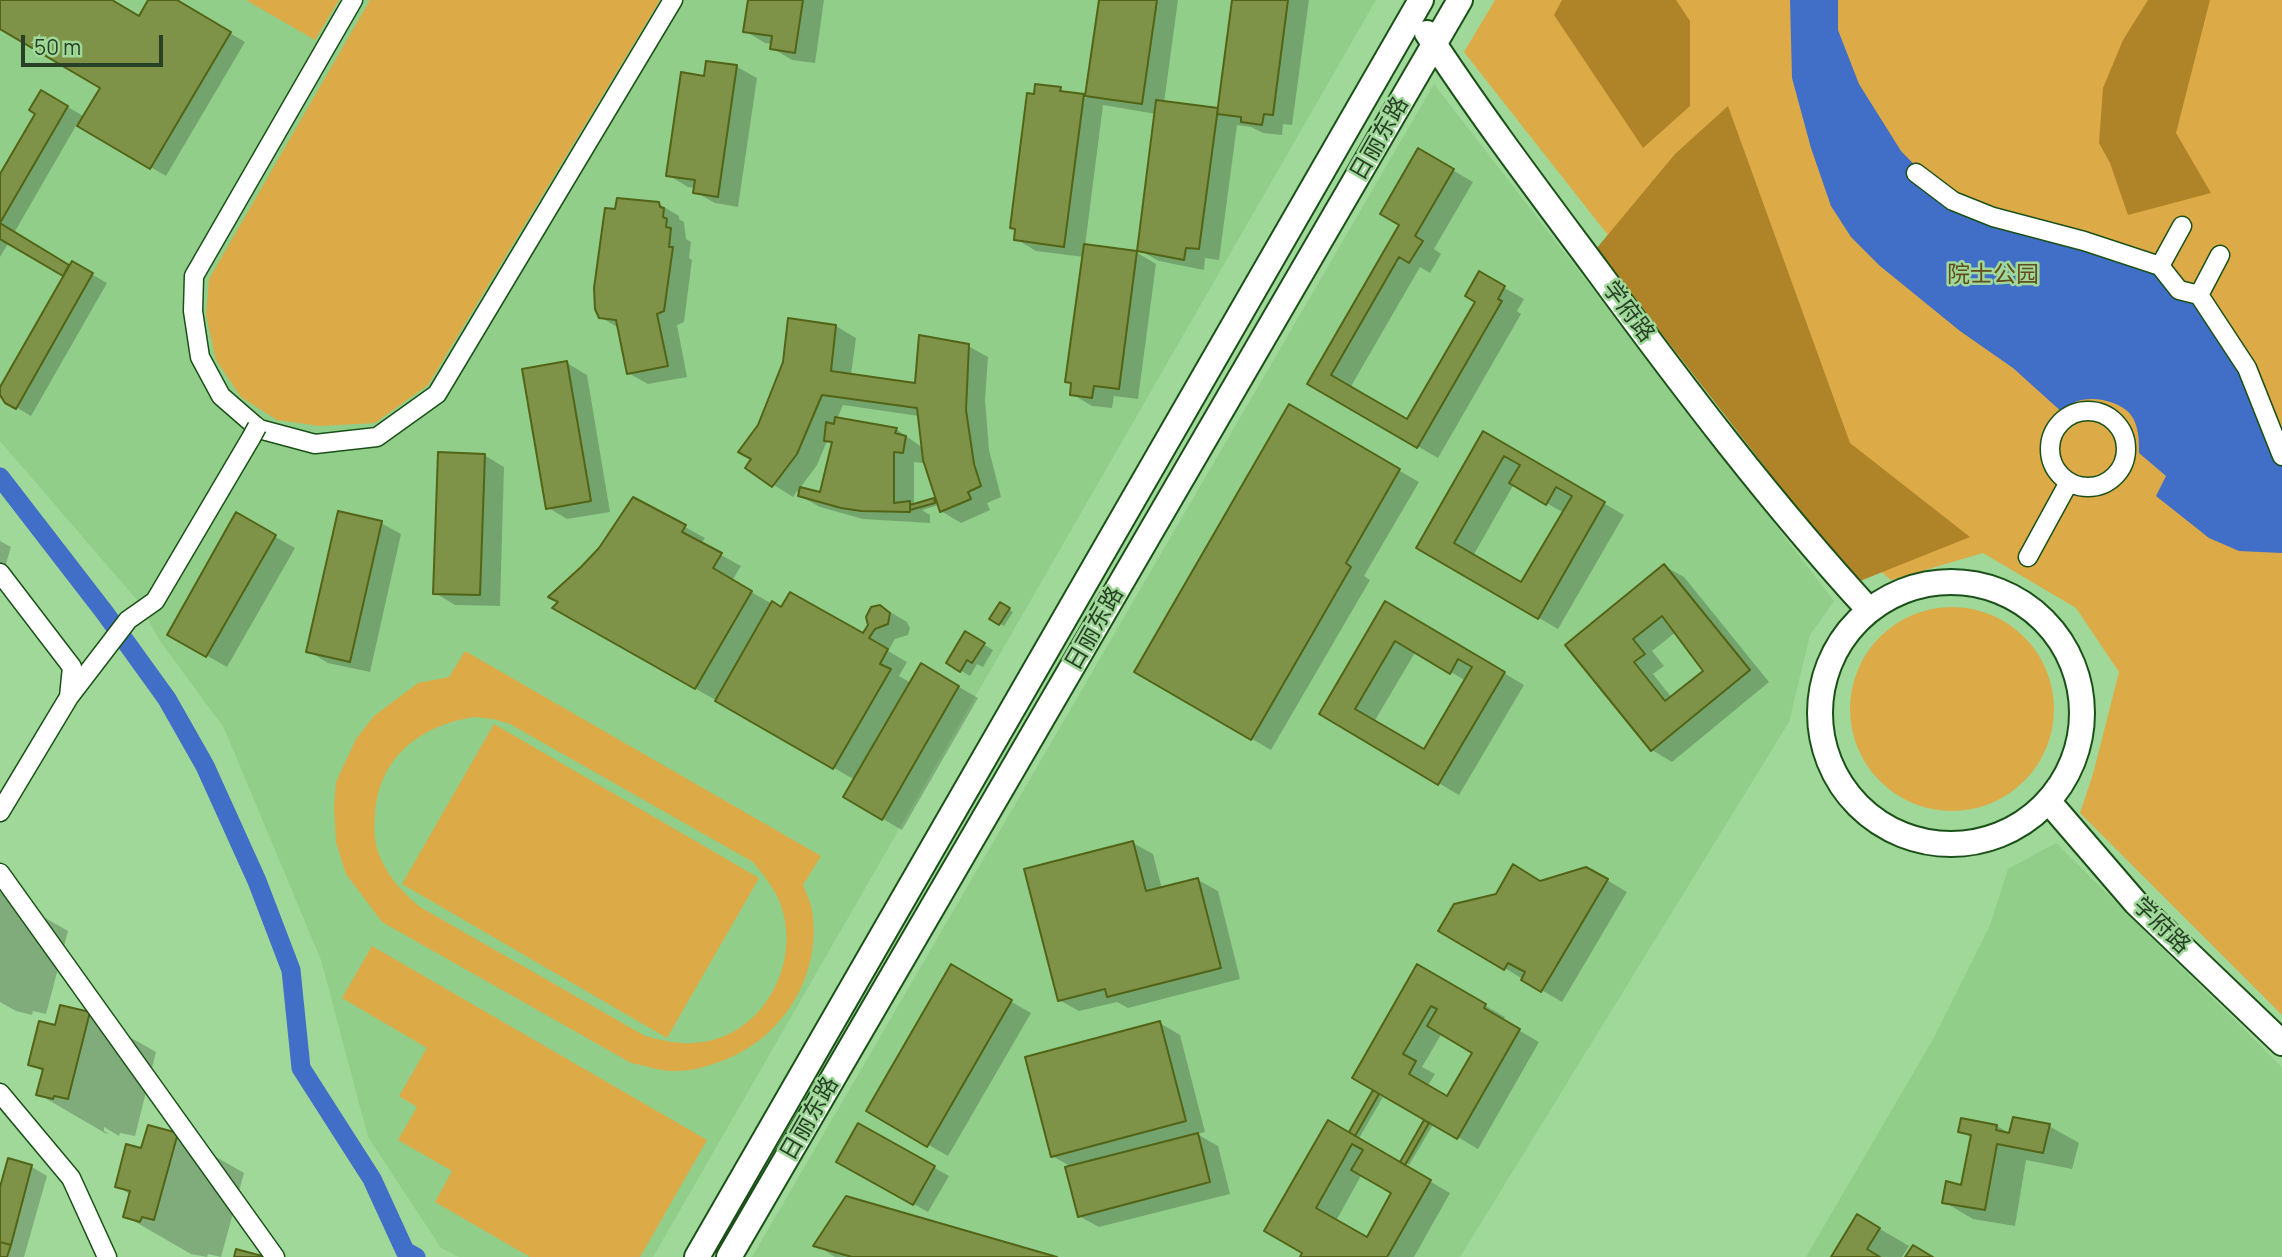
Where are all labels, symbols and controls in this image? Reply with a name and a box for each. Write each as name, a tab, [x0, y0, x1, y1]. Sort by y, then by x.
scale bar	[24, 21, 166, 65]
text: 50 m	[34, 33, 81, 61]
street label: 日丽东路	[1345, 92, 1415, 186]
park label: 院士公园	[1947, 262, 2039, 290]
street label: 学府路	[1596, 276, 1660, 348]
street label: 日丽东路	[1060, 582, 1130, 676]
street label: 学府路	[2127, 892, 2195, 960]
street label: 日丽东路	[775, 1072, 845, 1166]

